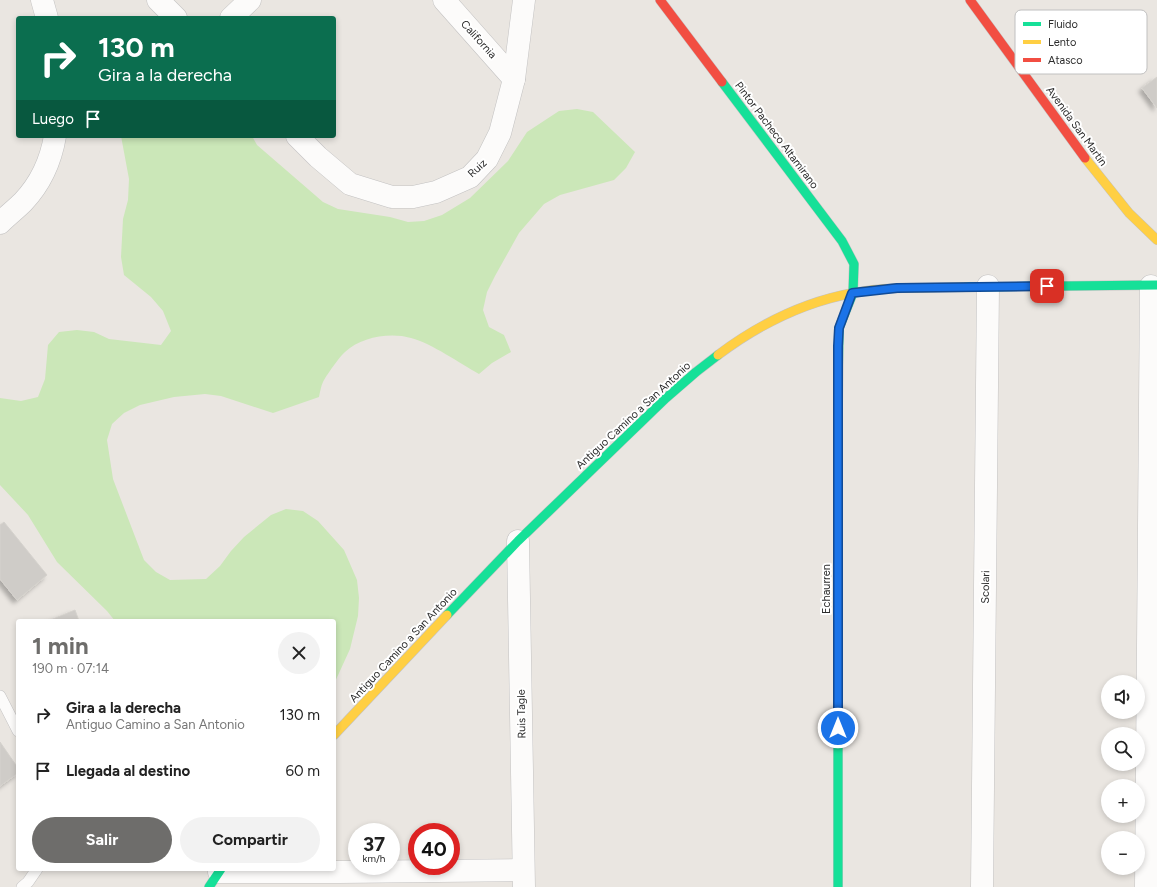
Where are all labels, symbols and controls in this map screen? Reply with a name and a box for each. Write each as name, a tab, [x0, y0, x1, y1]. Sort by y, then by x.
legend	[1015, 10, 1147, 74]
street label: California	[458, 18, 499, 61]
text: Fluido	[1048, 18, 1078, 31]
text: 130 m	[98, 30, 175, 64]
icon: right	[32, 32, 84, 84]
text: Lento	[1048, 36, 1076, 49]
text: Atasco	[1048, 54, 1083, 67]
text: Gira a la derecha	[98, 64, 232, 86]
street label: Pintor Pacheco Altamirano	[732, 79, 821, 191]
street label: Avenida San Martín	[1043, 84, 1110, 169]
icon: arrive	[82, 108, 104, 130]
text: Luego	[32, 110, 74, 128]
street label: Ruiz	[465, 156, 489, 180]
pin	[1030, 269, 1064, 303]
icon: arrive	[1036, 275, 1058, 297]
street label: Antiguo Camino a San Antonio	[574, 359, 693, 472]
street label: Echaurren	[820, 564, 833, 614]
street label: Scolari	[979, 570, 992, 604]
street label: Antiguo Camino a San Antonio	[347, 586, 460, 705]
text: 1 min	[32, 631, 89, 660]
button: close	[278, 632, 320, 674]
text: 190 m · 07:14	[32, 661, 109, 676]
map controls	[1101, 675, 1145, 875]
button: sound	[1101, 675, 1145, 719]
street label: Ruis Tagle	[515, 689, 528, 739]
text: Gira a la derecha	[66, 699, 181, 717]
icon: right	[32, 704, 54, 726]
text: 130 m	[280, 706, 320, 724]
position arrow	[817, 707, 859, 749]
text: Antiguo Camino a San Antonio	[66, 717, 245, 732]
button: search	[1101, 727, 1145, 771]
icon: arrive	[32, 760, 54, 782]
text: Llegada al destino	[66, 762, 190, 780]
text: 60 m	[285, 762, 320, 780]
button: +	[1101, 779, 1145, 823]
button: Salir	[32, 817, 172, 863]
button: Compartir	[180, 817, 320, 863]
speed limit sign: 40	[408, 823, 460, 875]
button: −	[1101, 831, 1145, 875]
text: 37	[363, 832, 385, 856]
text: km/h	[363, 852, 385, 865]

